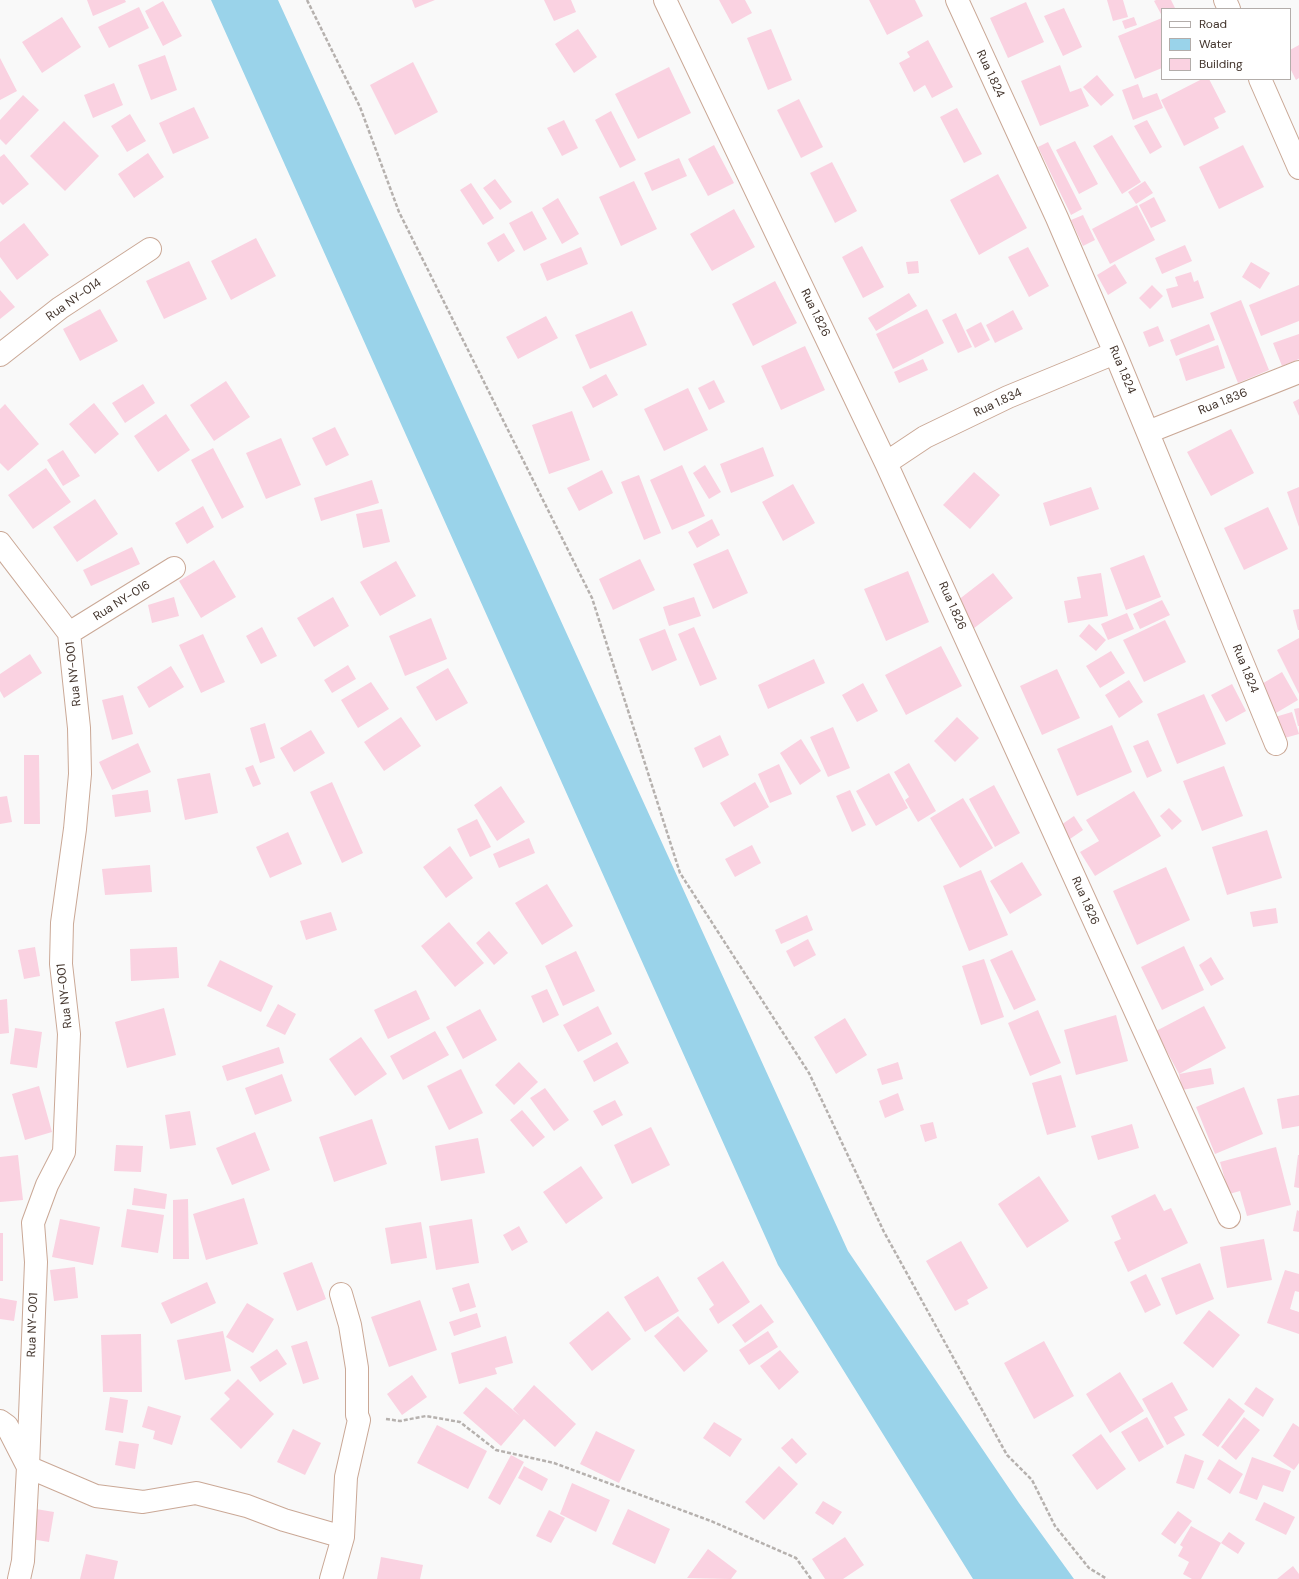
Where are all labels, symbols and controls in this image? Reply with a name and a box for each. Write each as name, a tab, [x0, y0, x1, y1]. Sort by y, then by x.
legend	[1161, 8, 1291, 80]
text: Road	[1199, 16, 1227, 32]
text: Water	[1199, 36, 1232, 52]
street label: Rua 1.824	[973, 48, 1007, 100]
text: Building	[1199, 56, 1243, 72]
street label: Rua NY-014	[44, 276, 104, 324]
street label: Rua 1.826	[797, 287, 833, 339]
street label: Rua 1.824	[1105, 344, 1139, 396]
street label: Rua 1.834	[972, 386, 1024, 420]
street label: Rua 1.836	[1196, 386, 1250, 418]
street label: Rua NY-016	[91, 578, 153, 624]
street label: Rua 1.826	[935, 580, 969, 632]
street label: Rua NY-001	[63, 641, 85, 707]
street label: Rua 1.824	[1229, 643, 1261, 695]
street label: Rua 1.826	[1068, 875, 1102, 927]
street label: Rua NY-001	[54, 963, 76, 1029]
street label: Rua NY-001	[25, 1292, 41, 1358]

